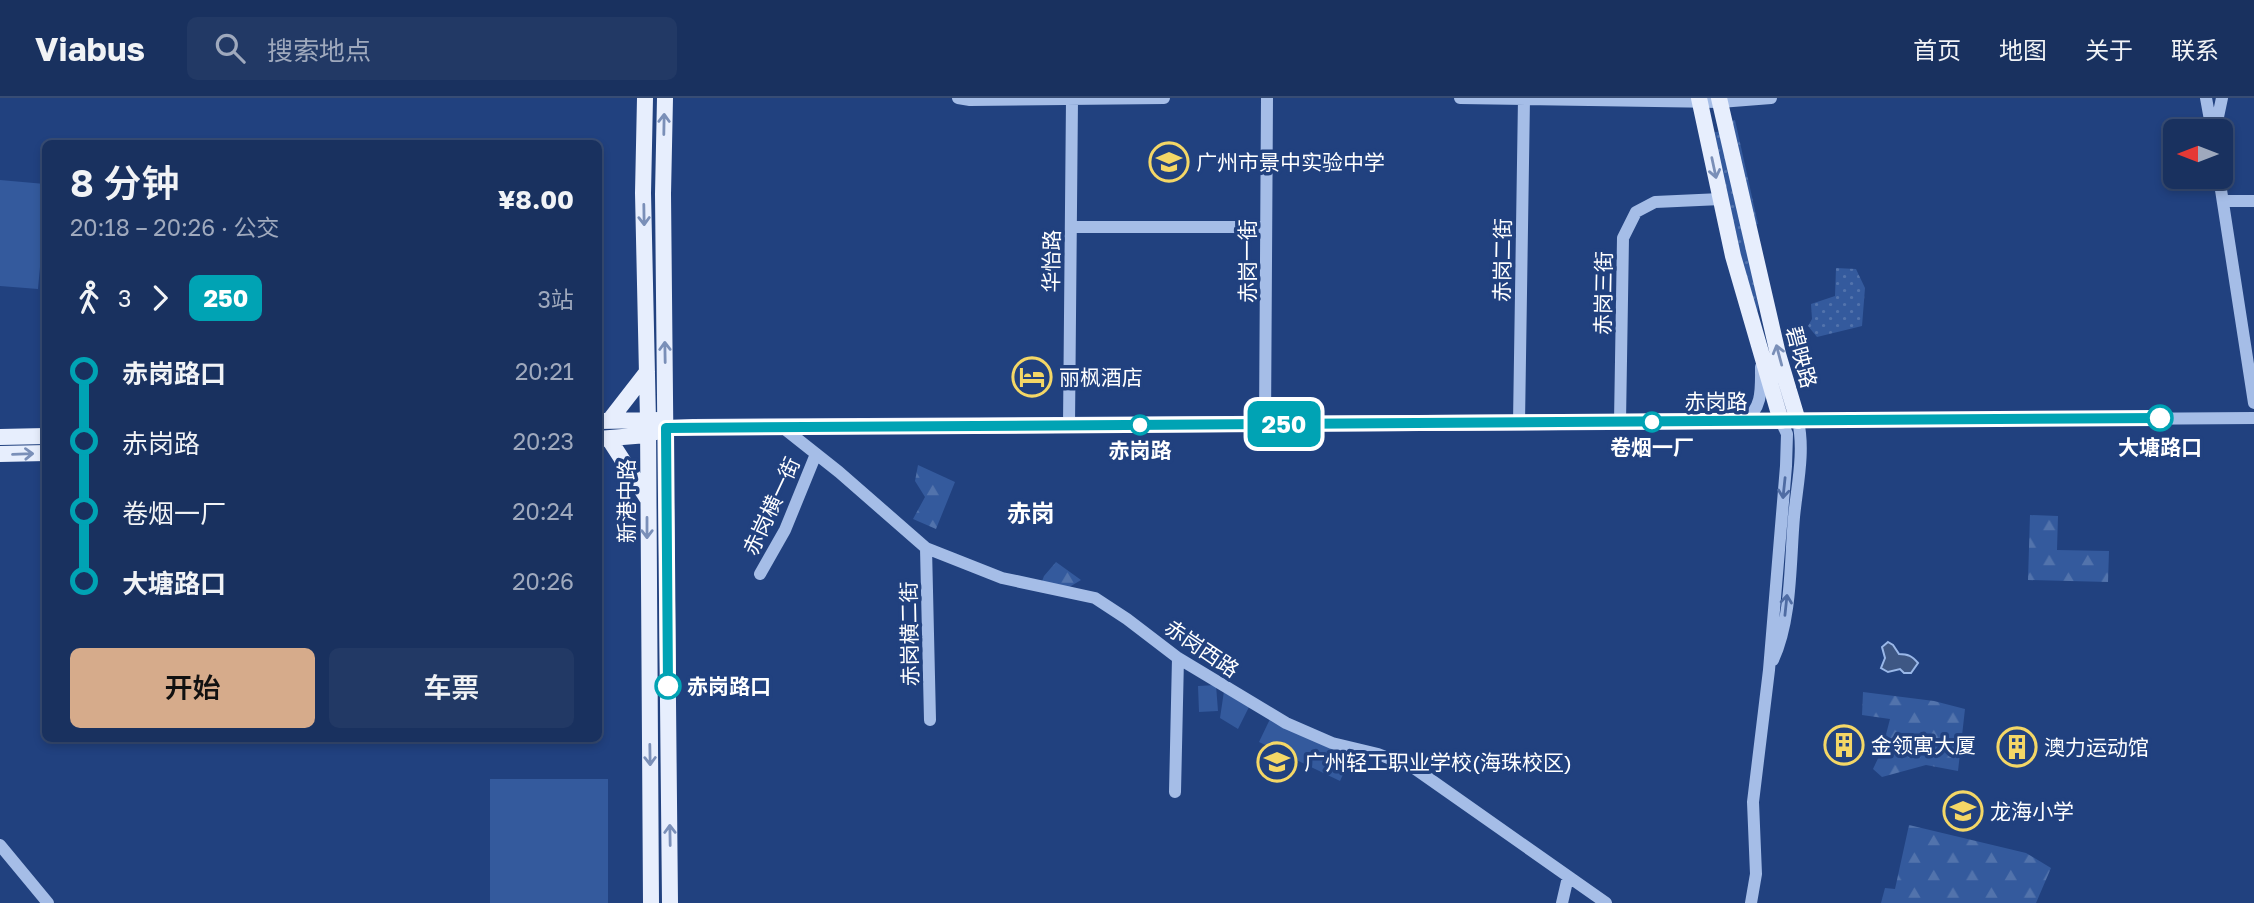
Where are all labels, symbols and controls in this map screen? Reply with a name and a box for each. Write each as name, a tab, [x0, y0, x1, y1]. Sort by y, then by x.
search box	[187, 17, 677, 80]
text: Viabus	[35, 29, 145, 68]
icon: search	[211, 29, 249, 67]
text: 搜索地点	[267, 35, 371, 66]
text: 首页	[1913, 35, 1961, 64]
text: 地图	[1999, 35, 2047, 64]
text: 关于	[2085, 35, 2133, 64]
text: 联系	[2171, 35, 2219, 64]
one-way arrow	[657, 113, 671, 136]
north arrow	[2163, 119, 2233, 189]
map controls	[2163, 119, 2233, 189]
school or university icon: 广州市景中实验中学	[1148, 141, 1190, 183]
place label: 广州市景中实验中学	[1196, 149, 1385, 175]
one-way arrow	[1708, 157, 1721, 179]
text: 8 分钟	[70, 160, 179, 205]
text: ¥8.00	[498, 184, 574, 215]
one-way arrow	[637, 203, 650, 226]
text: 20:18 – 20:26 · 公交	[70, 213, 280, 241]
street label: 赤岗二街	[1488, 218, 1516, 302]
street label: 赤岗一街	[1234, 219, 1260, 303]
street label: 华怡路	[1037, 229, 1065, 293]
street label: 赤岗三街	[1589, 251, 1617, 335]
icon: walk	[70, 279, 108, 317]
icon: forward	[141, 279, 179, 317]
text: 250	[203, 283, 248, 312]
text: 3	[118, 284, 131, 312]
text: 3站	[538, 285, 574, 313]
street label: 碧映路	[1781, 323, 1823, 391]
one-way arrow	[658, 340, 672, 363]
one-way arrow	[1772, 344, 1785, 367]
hotel icon: 丽枫酒店	[1011, 356, 1053, 398]
text: 20:21	[515, 357, 574, 385]
text: 赤岗路口	[122, 358, 226, 389]
place label: 丽枫酒店	[1059, 364, 1143, 390]
street label: 赤岗路	[1685, 388, 1748, 414]
line badge: 250	[1244, 401, 1324, 447]
marker: 大塘路口	[2147, 405, 2173, 431]
text: 250	[1262, 409, 1306, 438]
marker: 卷烟一厂	[1642, 412, 1662, 432]
marker: 赤岗路	[1130, 415, 1150, 435]
text: 20:23	[513, 427, 574, 455]
text: 赤岗路	[122, 428, 200, 459]
place label: 卷烟一厂	[1610, 434, 1694, 460]
place label: 大塘路口	[2118, 434, 2202, 460]
place label: 赤岗路	[1109, 437, 1172, 463]
one-way arrow	[11, 447, 34, 460]
street label: 赤岗横一街	[737, 453, 805, 559]
street label: 新港中路	[613, 459, 639, 543]
one-way arrow	[1777, 476, 1790, 499]
text: 20:24	[512, 497, 574, 525]
text: 卷烟一厂	[122, 498, 226, 529]
district label: 赤岗	[1007, 498, 1055, 527]
one-way arrow	[640, 516, 654, 539]
text: 20:26	[512, 567, 574, 595]
text: 大塘路口	[122, 568, 226, 599]
street label: 赤岗横二街	[895, 581, 923, 687]
one-way arrow	[1780, 594, 1793, 617]
street label: 赤岗西路	[1160, 614, 1244, 682]
button: 开始	[70, 648, 315, 728]
button: 车票	[329, 648, 574, 728]
marker: 赤岗路口	[655, 673, 681, 699]
place label: 赤岗路口	[687, 673, 771, 699]
building icon: 金领寓大厦	[1823, 724, 1865, 766]
building icon: 澳力运动馆	[1996, 726, 2038, 768]
place label: 金领寓大厦	[1871, 732, 1976, 758]
place label: 澳力运动馆	[2044, 734, 2149, 760]
school or university icon: 广州轻工职业学校(海珠校区)	[1256, 741, 1298, 783]
one-way arrow	[643, 744, 657, 767]
place label: 广州轻工职业学校(海珠校区)	[1304, 749, 1572, 775]
school or university icon: 龙海小学	[1942, 790, 1984, 832]
place label: 龙海小学	[1990, 798, 2074, 824]
one-way arrow	[663, 824, 677, 847]

